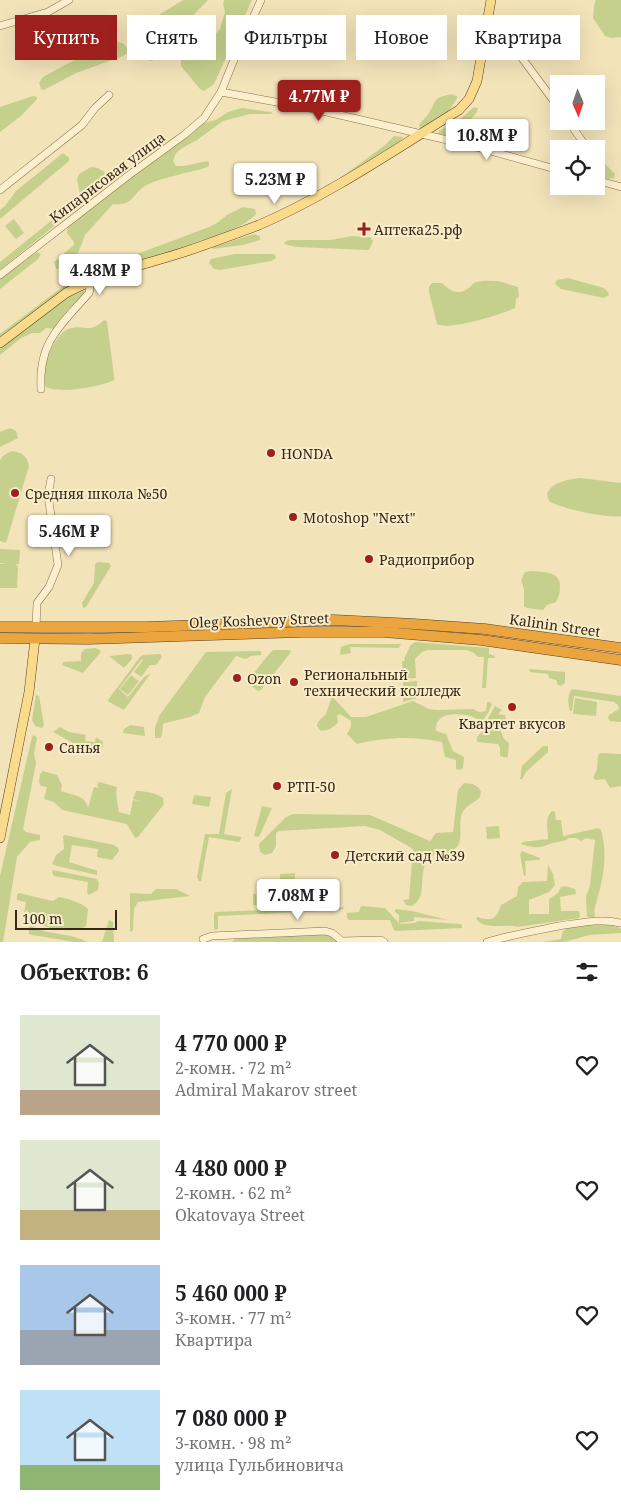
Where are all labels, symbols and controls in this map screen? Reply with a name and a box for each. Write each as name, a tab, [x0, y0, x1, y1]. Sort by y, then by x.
chip: Купить	[15, 15, 117, 60]
chip: Снять	[127, 15, 216, 60]
chip: Фильтры	[226, 15, 346, 60]
chip: Новое	[356, 15, 447, 60]
chip: Квартира	[457, 15, 580, 60]
north arrow	[550, 75, 605, 130]
map controls	[550, 75, 605, 195]
pin: 4.77M ₽	[273, 80, 365, 122]
text: 4.77M ₽	[289, 85, 349, 107]
pin: 10.8M ₽	[441, 119, 533, 161]
text: 10.8M ₽	[457, 124, 517, 146]
street label: Кипарисовая улица	[45, 127, 169, 227]
button: locate	[550, 140, 605, 195]
pin: 5.23M ₽	[229, 162, 321, 205]
text: 5.23M ₽	[245, 168, 305, 190]
place label: Аптека25.рф	[374, 220, 462, 239]
marker: Аптека25.рф	[358, 223, 370, 235]
pin: 4.48M ₽	[54, 254, 146, 296]
text: 4.48M ₽	[70, 259, 130, 281]
place label: HONDA	[281, 444, 333, 463]
marker: HONDA	[265, 447, 277, 459]
place label: Средняя школа №50	[25, 484, 168, 503]
marker: Средняя школа №50	[9, 487, 21, 499]
place label: Motoshop "Next"	[303, 508, 415, 527]
marker: Motoshop "Next"	[287, 511, 299, 523]
pin: 5.46M ₽	[23, 514, 115, 557]
text: 5.46M ₽	[39, 520, 99, 542]
place label: Радиоприбор	[379, 550, 475, 569]
marker: Радиоприбор	[363, 553, 375, 565]
street label: Oleg Koshevoy Street	[189, 608, 329, 632]
street label: Kalinin Street	[508, 609, 602, 641]
place label: Региональный технический колледж	[304, 665, 462, 700]
place label: Ozon	[247, 669, 282, 688]
marker: Ozon	[231, 672, 243, 684]
marker: Региональный технический колледж	[288, 676, 300, 688]
marker: Квартет вкусов	[506, 701, 518, 713]
place label: Квартет вкусов	[458, 714, 566, 733]
place label: Санья	[59, 738, 100, 757]
marker: Санья	[43, 741, 55, 753]
place label: РТП-50	[287, 777, 335, 796]
marker: РТП-50	[271, 780, 283, 792]
place label: Детский сад №39	[345, 846, 465, 865]
marker: Детский сад №39	[329, 849, 341, 861]
pin: 7.08M ₽	[252, 878, 344, 921]
text: 7.08M ₽	[268, 884, 328, 906]
scale bar	[15, 907, 118, 930]
text: 100 m	[22, 909, 62, 928]
text: Объектов: 6	[20, 958, 149, 986]
icon: filters	[573, 958, 601, 986]
text: 4 770 000 ₽	[175, 1029, 287, 1057]
icon: home	[60, 1035, 120, 1095]
icon: heart	[573, 1051, 601, 1079]
text: 2-комн. · 72 m²	[175, 1057, 291, 1079]
text: Admiral Makarov street	[175, 1079, 357, 1101]
text: 4 480 000 ₽	[175, 1154, 287, 1182]
icon: home	[60, 1160, 120, 1220]
icon: heart	[573, 1176, 601, 1204]
text: 2-комн. · 62 m²	[175, 1182, 291, 1204]
text: Okatovaya Street	[175, 1204, 305, 1226]
text: 5 460 000 ₽	[175, 1279, 287, 1307]
icon: home	[60, 1285, 120, 1345]
icon: heart	[573, 1301, 601, 1329]
text: 3-комн. · 77 m²	[175, 1307, 291, 1329]
text: Квартира	[175, 1329, 253, 1351]
text: 7 080 000 ₽	[175, 1404, 287, 1432]
icon: home	[60, 1410, 120, 1470]
icon: heart	[573, 1426, 601, 1454]
text: 3-комн. · 98 m²	[175, 1432, 291, 1454]
text: улица Гульбиновича	[175, 1454, 344, 1476]

